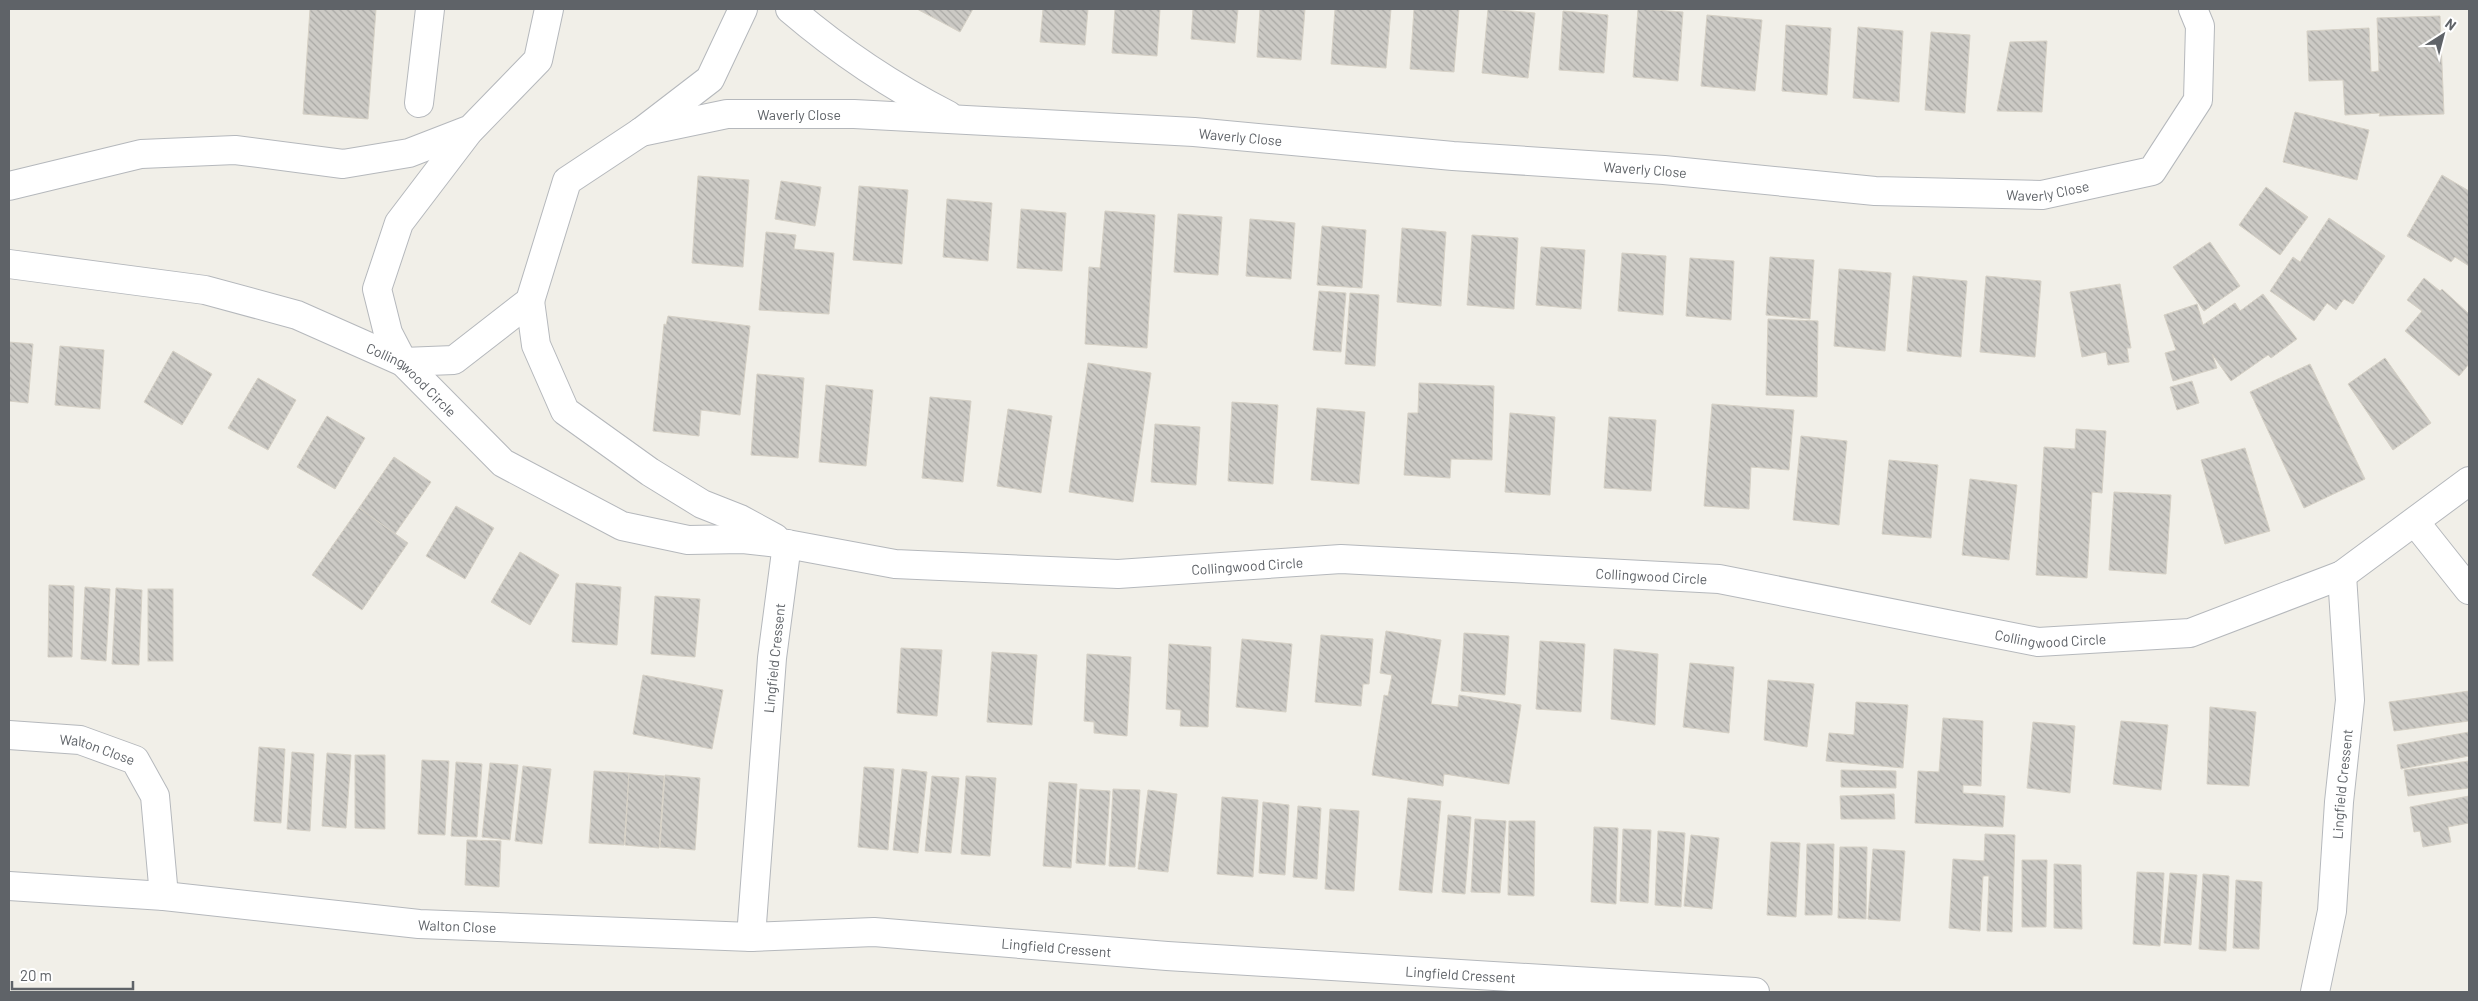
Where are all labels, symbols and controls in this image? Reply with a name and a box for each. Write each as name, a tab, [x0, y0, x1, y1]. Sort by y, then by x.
north arrow	[2418, 10, 2468, 60]
text: N	[2442, 14, 2460, 34]
street label: Waverly Close	[757, 106, 841, 123]
street label: Waverly Close	[1198, 124, 1283, 149]
street label: Waverly Close	[1603, 157, 1688, 181]
street label: Waverly Close	[2006, 176, 2091, 204]
street label: Collingwood Circle	[364, 338, 460, 420]
street label: Collingwood Circle	[1191, 553, 1304, 578]
street label: Collingwood Circle	[1595, 564, 1708, 587]
street label: Lingfield Cressent	[760, 602, 788, 714]
street label: Collingwood Circle	[1993, 625, 2107, 651]
street label: Lingfield Cressent	[2328, 728, 2355, 840]
street label: Walton Close	[59, 730, 137, 768]
street label: Walton Close	[418, 915, 497, 936]
street label: Lingfield Cressent	[1001, 934, 1112, 960]
scale bar	[12, 958, 134, 990]
street label: Lingfield Cressent	[1405, 962, 1516, 986]
text: 20 m	[20, 966, 52, 984]

